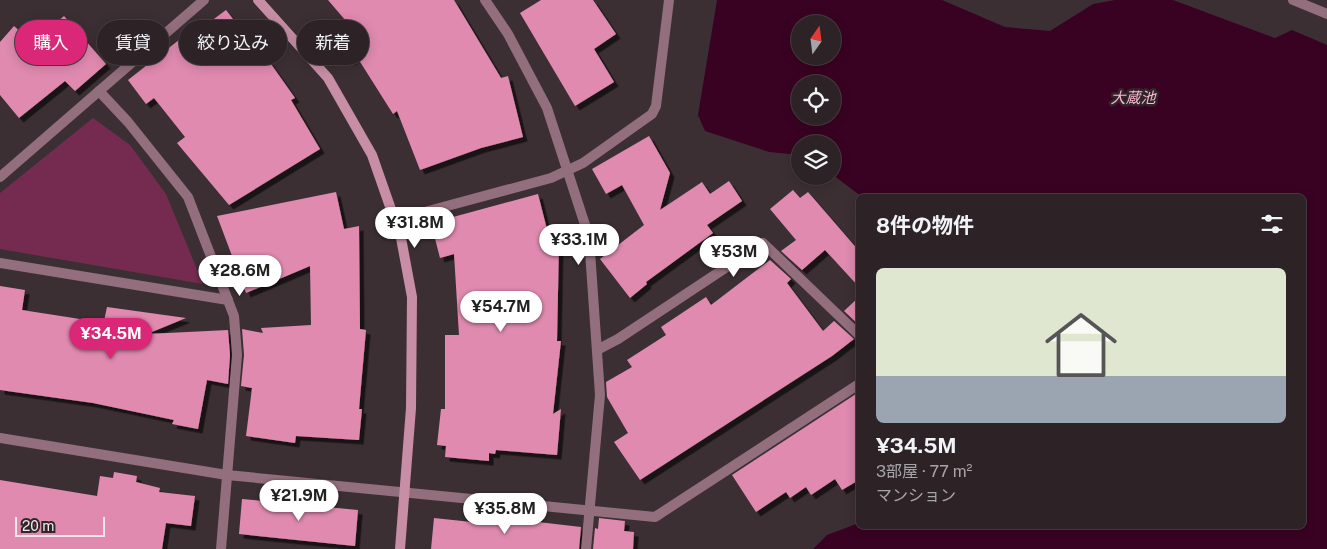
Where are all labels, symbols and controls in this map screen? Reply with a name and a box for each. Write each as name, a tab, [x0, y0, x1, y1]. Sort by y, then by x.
north arrow	[791, 15, 841, 65]
map controls	[791, 15, 841, 185]
chip: 購入	[15, 20, 87, 65]
chip: 賃貸	[97, 20, 169, 65]
chip: 絞り込み	[179, 20, 287, 65]
chip: 新着	[297, 20, 369, 65]
button: locate	[791, 75, 841, 125]
water label: 大蔵池	[1110, 89, 1157, 106]
button: layers	[791, 135, 841, 185]
pin: ¥31.8M	[374, 206, 456, 249]
icon: filters	[1258, 210, 1286, 238]
text: ¥31.8M	[386, 213, 444, 232]
text: 8件の物件	[876, 213, 974, 238]
pin: ¥33.1M	[538, 224, 620, 266]
text: ¥33.1M	[550, 230, 608, 249]
pin: ¥53M	[704, 236, 764, 278]
text: ¥53M	[711, 242, 757, 261]
pin: ¥28.6M	[199, 254, 281, 297]
text: ¥28.6M	[210, 261, 271, 280]
pin: ¥54.7M	[460, 290, 542, 333]
text: ¥54.7M	[471, 297, 531, 316]
icon: home	[1036, 300, 1126, 390]
pin: ¥34.5M	[70, 318, 152, 360]
text: ¥34.5M	[80, 324, 142, 343]
text: ¥34.5M	[876, 433, 957, 458]
text: 3部屋 · 77 m²	[876, 462, 972, 481]
pin: ¥21.9M	[258, 480, 340, 522]
text: ¥21.9M	[270, 486, 328, 505]
text: マンション	[876, 486, 956, 505]
pin: ¥35.8M	[464, 492, 546, 535]
text: ¥35.8M	[474, 499, 536, 518]
scale bar	[15, 514, 105, 537]
text: 20 m	[22, 518, 54, 534]

